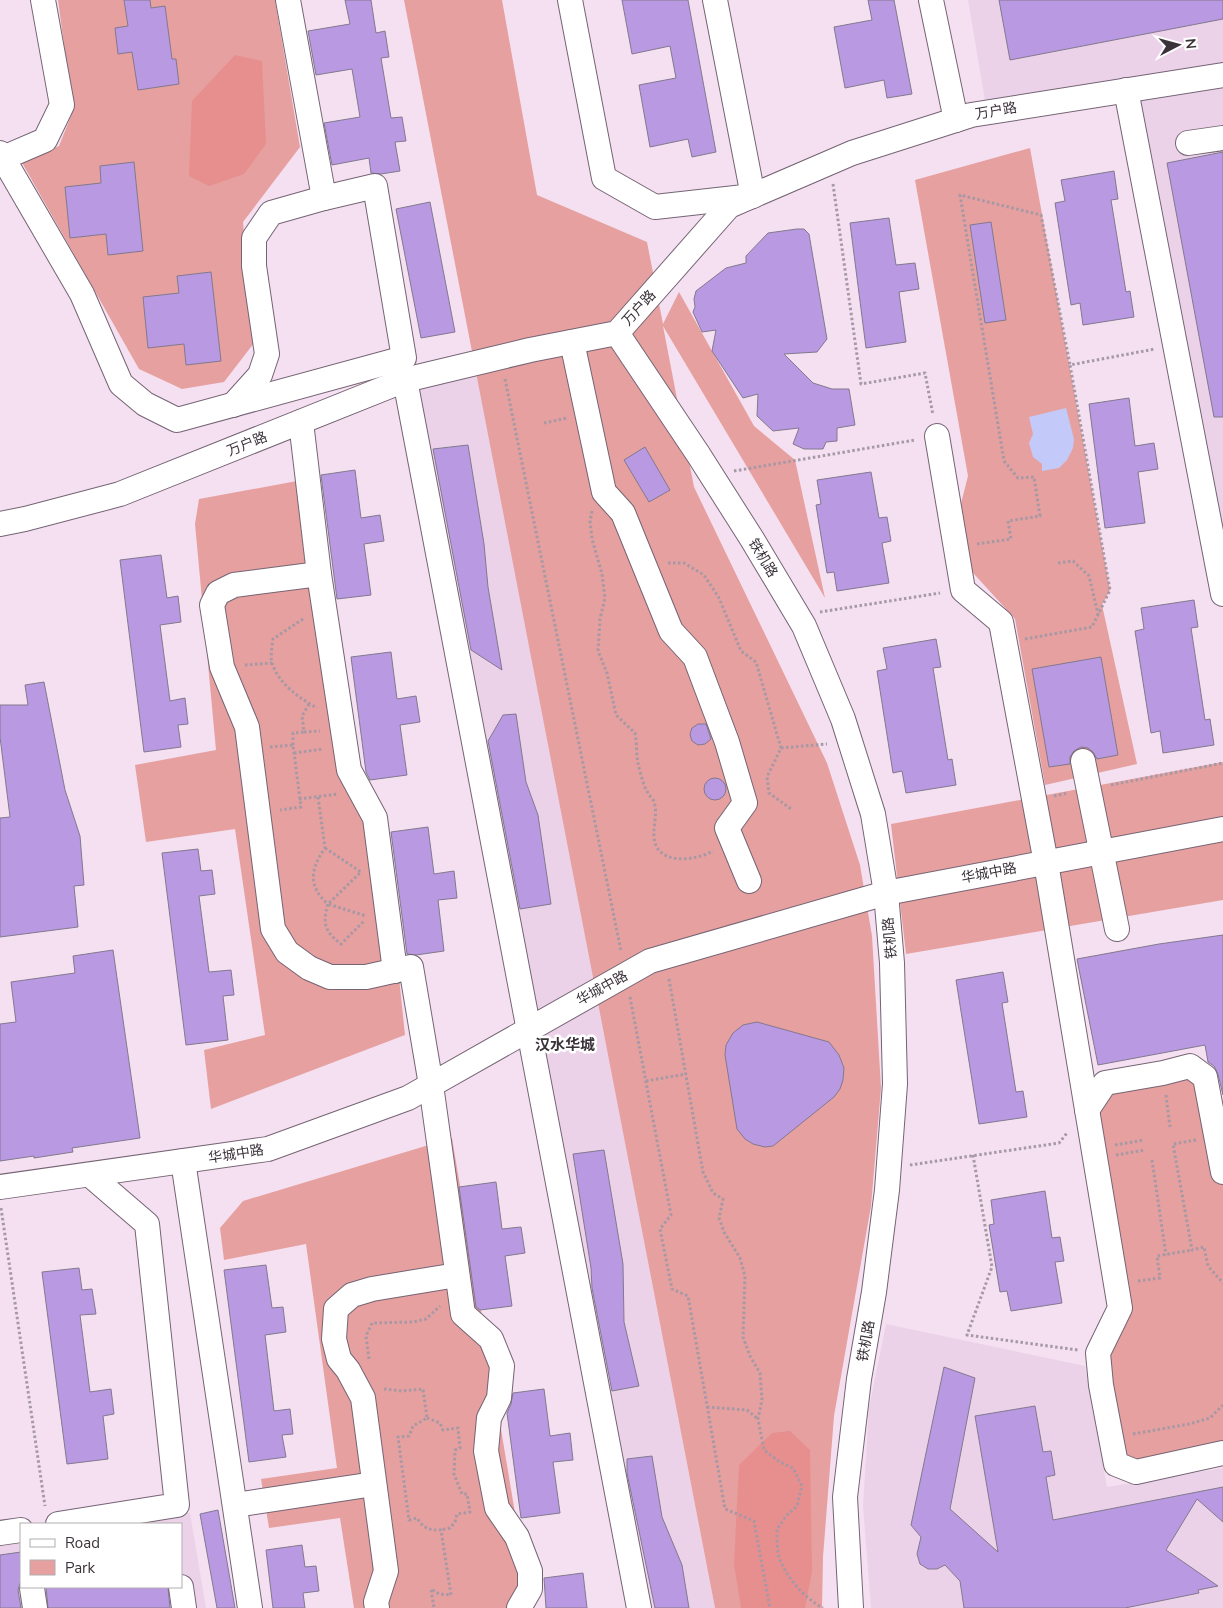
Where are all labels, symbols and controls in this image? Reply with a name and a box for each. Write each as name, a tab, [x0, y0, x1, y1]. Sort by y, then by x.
north arrow	[1153, 20, 1203, 70]
text: N	[1180, 37, 1200, 50]
street label: 万户路	[974, 98, 1018, 124]
street label: 万户路	[618, 286, 660, 330]
street label: 万户路	[224, 427, 270, 461]
street label: 铁机路	[744, 535, 782, 581]
street label: 华城中路	[960, 858, 1018, 888]
street label: 铁机路	[879, 916, 901, 960]
street label: 华城中路	[573, 966, 631, 1010]
district label: 汉水华城	[535, 1035, 595, 1055]
street label: 华城中路	[207, 1140, 265, 1168]
street label: 铁机路	[853, 1319, 879, 1363]
legend	[20, 1523, 182, 1588]
text: Road	[65, 1533, 100, 1553]
text: Park	[65, 1558, 95, 1578]

